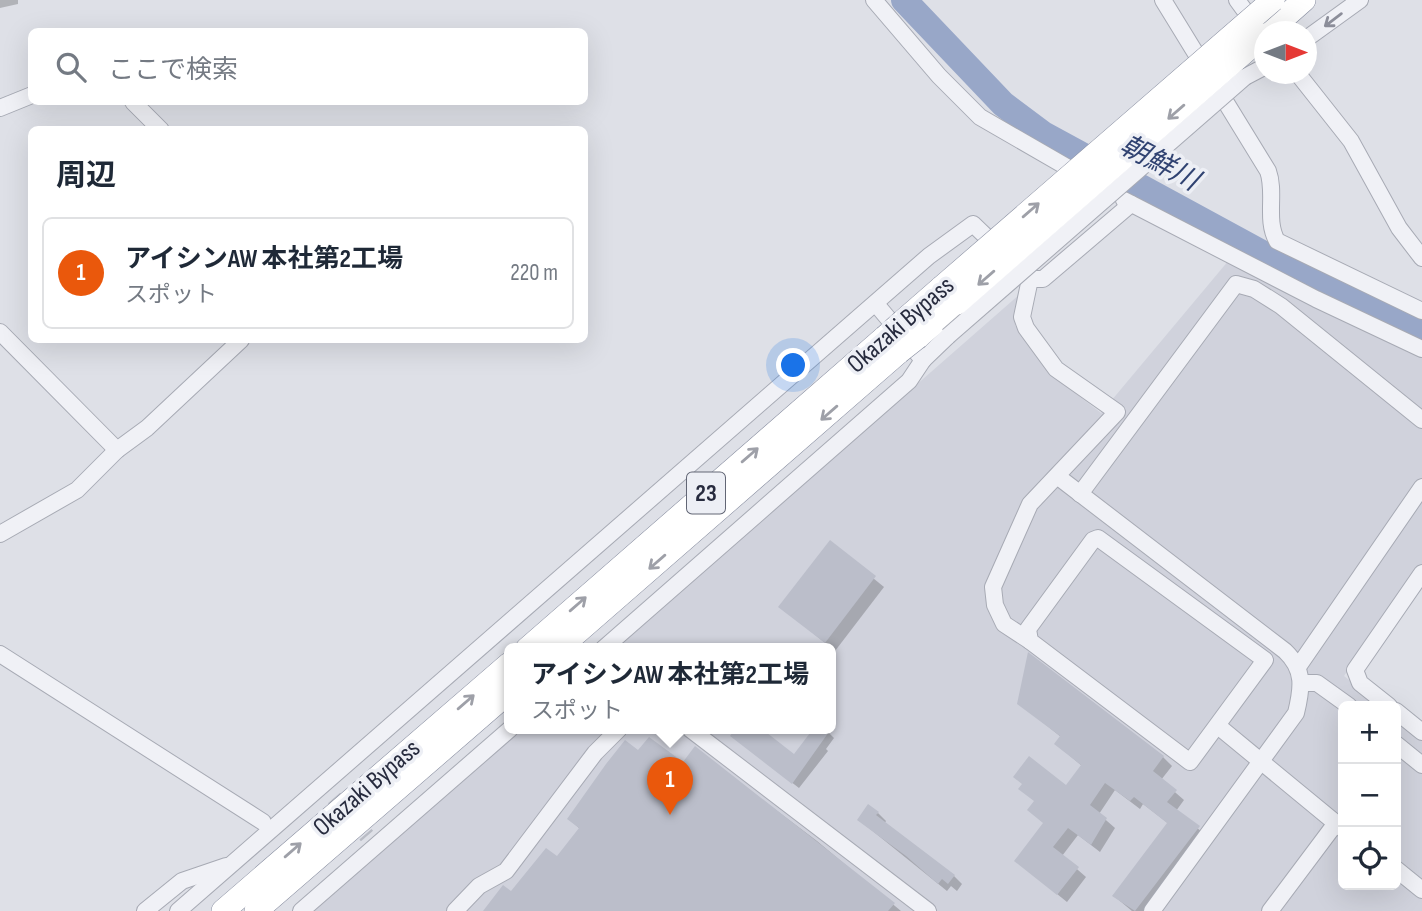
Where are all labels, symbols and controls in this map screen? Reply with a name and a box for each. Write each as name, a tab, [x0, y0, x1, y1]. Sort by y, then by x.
one-way arrow	[1324, 12, 1343, 27]
north arrow	[1254, 21, 1317, 84]
search box	[28, 28, 588, 105]
icon: search	[52, 48, 90, 86]
text: ここで検索	[108, 55, 238, 86]
one-way arrow	[1167, 104, 1185, 120]
water label: 朝鮮川	[1114, 129, 1207, 199]
text: 周辺	[56, 158, 116, 194]
one-way arrow	[1021, 203, 1039, 219]
text: アイシンAW 本社第2工場	[125, 244, 403, 275]
text: 1	[76, 259, 86, 287]
text: 220 m	[510, 259, 558, 287]
street label: Okazaki Bypass	[841, 270, 961, 380]
one-way arrow	[978, 270, 996, 286]
text: スポット	[125, 281, 217, 309]
your location	[776, 348, 810, 382]
one-way arrow	[820, 405, 838, 421]
one-way arrow	[741, 447, 759, 463]
road number: 23	[687, 472, 725, 514]
one-way arrow	[649, 554, 667, 570]
one-way arrow	[569, 596, 587, 612]
popup	[504, 643, 836, 734]
text: アイシンAW 本社第2工場	[531, 660, 809, 691]
one-way arrow	[456, 694, 474, 710]
text: スポット	[531, 697, 623, 725]
map controls	[1338, 701, 1401, 890]
button: +	[1338, 701, 1401, 764]
street label: Okazaki Bypass	[307, 733, 427, 843]
pin: 1	[647, 757, 693, 815]
button: −	[1338, 764, 1401, 827]
button: locate	[1338, 827, 1401, 890]
one-way arrow	[284, 842, 302, 858]

